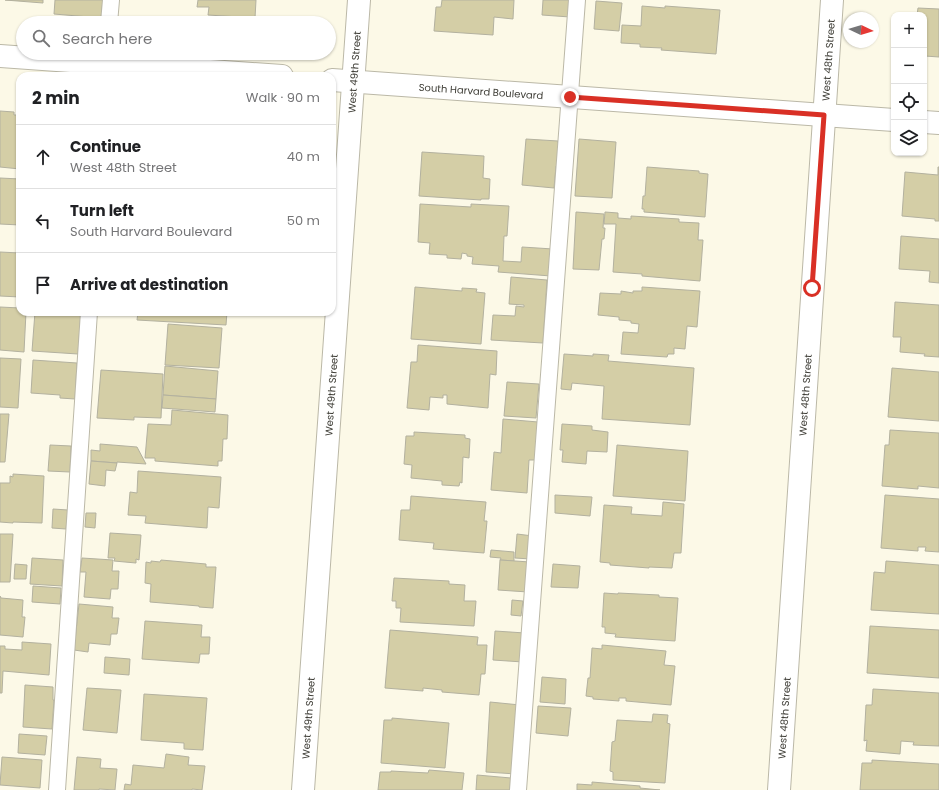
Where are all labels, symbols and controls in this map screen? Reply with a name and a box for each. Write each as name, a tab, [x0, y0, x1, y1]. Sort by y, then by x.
north arrow	[843, 12, 879, 48]
map controls	[891, 12, 927, 156]
button: +	[891, 12, 927, 48]
search box	[16, 16, 336, 60]
street label: West 48th Street	[818, 18, 839, 102]
icon: search	[30, 27, 52, 49]
text: Search here	[62, 28, 152, 49]
street label: West 49th Street	[344, 30, 365, 113]
button: −	[891, 48, 927, 84]
street label: South Harvard Boulevard	[418, 80, 544, 103]
button: locate	[891, 84, 927, 120]
text: 2 min	[32, 86, 80, 110]
text: Walk · 90 m	[246, 88, 320, 107]
route end	[561, 88, 579, 106]
button: layers	[891, 120, 927, 156]
text: Continue	[70, 136, 141, 157]
icon: ahead	[32, 146, 54, 168]
text: 40 m	[287, 147, 320, 166]
text: West 48th Street	[70, 158, 177, 177]
text: Turn left	[70, 200, 134, 221]
icon: left	[32, 210, 54, 232]
text: 50 m	[287, 211, 320, 230]
text: South Harvard Boulevard	[70, 222, 232, 241]
icon: arrive	[32, 274, 54, 296]
text: Arrive at destination	[70, 274, 228, 295]
route start	[803, 279, 821, 297]
street label: West 49th Street	[321, 353, 342, 436]
street label: West 48th Street	[795, 353, 816, 437]
street label: West 49th Street	[298, 676, 319, 759]
street label: West 48th Street	[774, 676, 795, 760]

